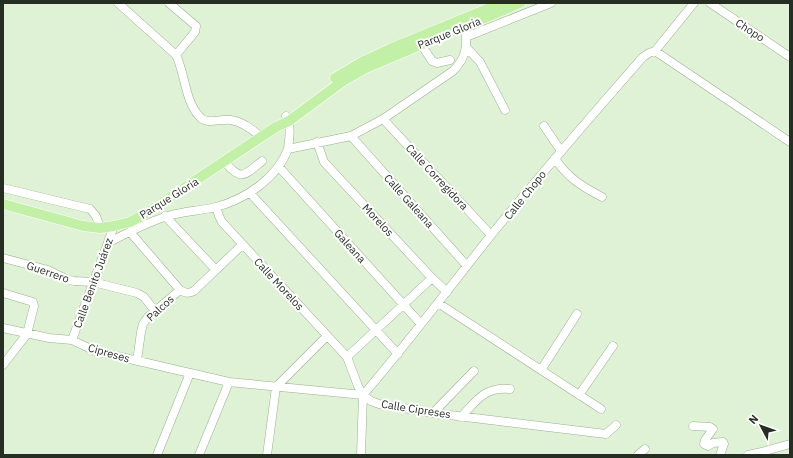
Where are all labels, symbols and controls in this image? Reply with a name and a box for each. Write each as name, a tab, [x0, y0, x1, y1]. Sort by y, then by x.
street label: Parque Gloria	[415, 14, 483, 52]
street label: Chopo	[733, 15, 767, 45]
street label: Calle Corregidora	[403, 141, 471, 213]
street label: Calle Chopo	[501, 168, 549, 222]
street label: Calle Galeana	[381, 171, 437, 231]
street label: Parque Gloria	[137, 174, 201, 222]
street label: Morelos	[359, 201, 397, 239]
street label: Galeana	[331, 226, 369, 266]
street label: Calle Benito Juárez	[70, 236, 116, 330]
street label: Calle Morelos	[251, 255, 307, 313]
street label: Guerrero	[25, 258, 71, 286]
street label: Palcos	[143, 292, 177, 324]
street label: Cipreses	[87, 340, 131, 366]
street label: Calle Cipreses	[380, 397, 452, 421]
north arrow	[741, 406, 781, 446]
text: N	[746, 412, 761, 427]

